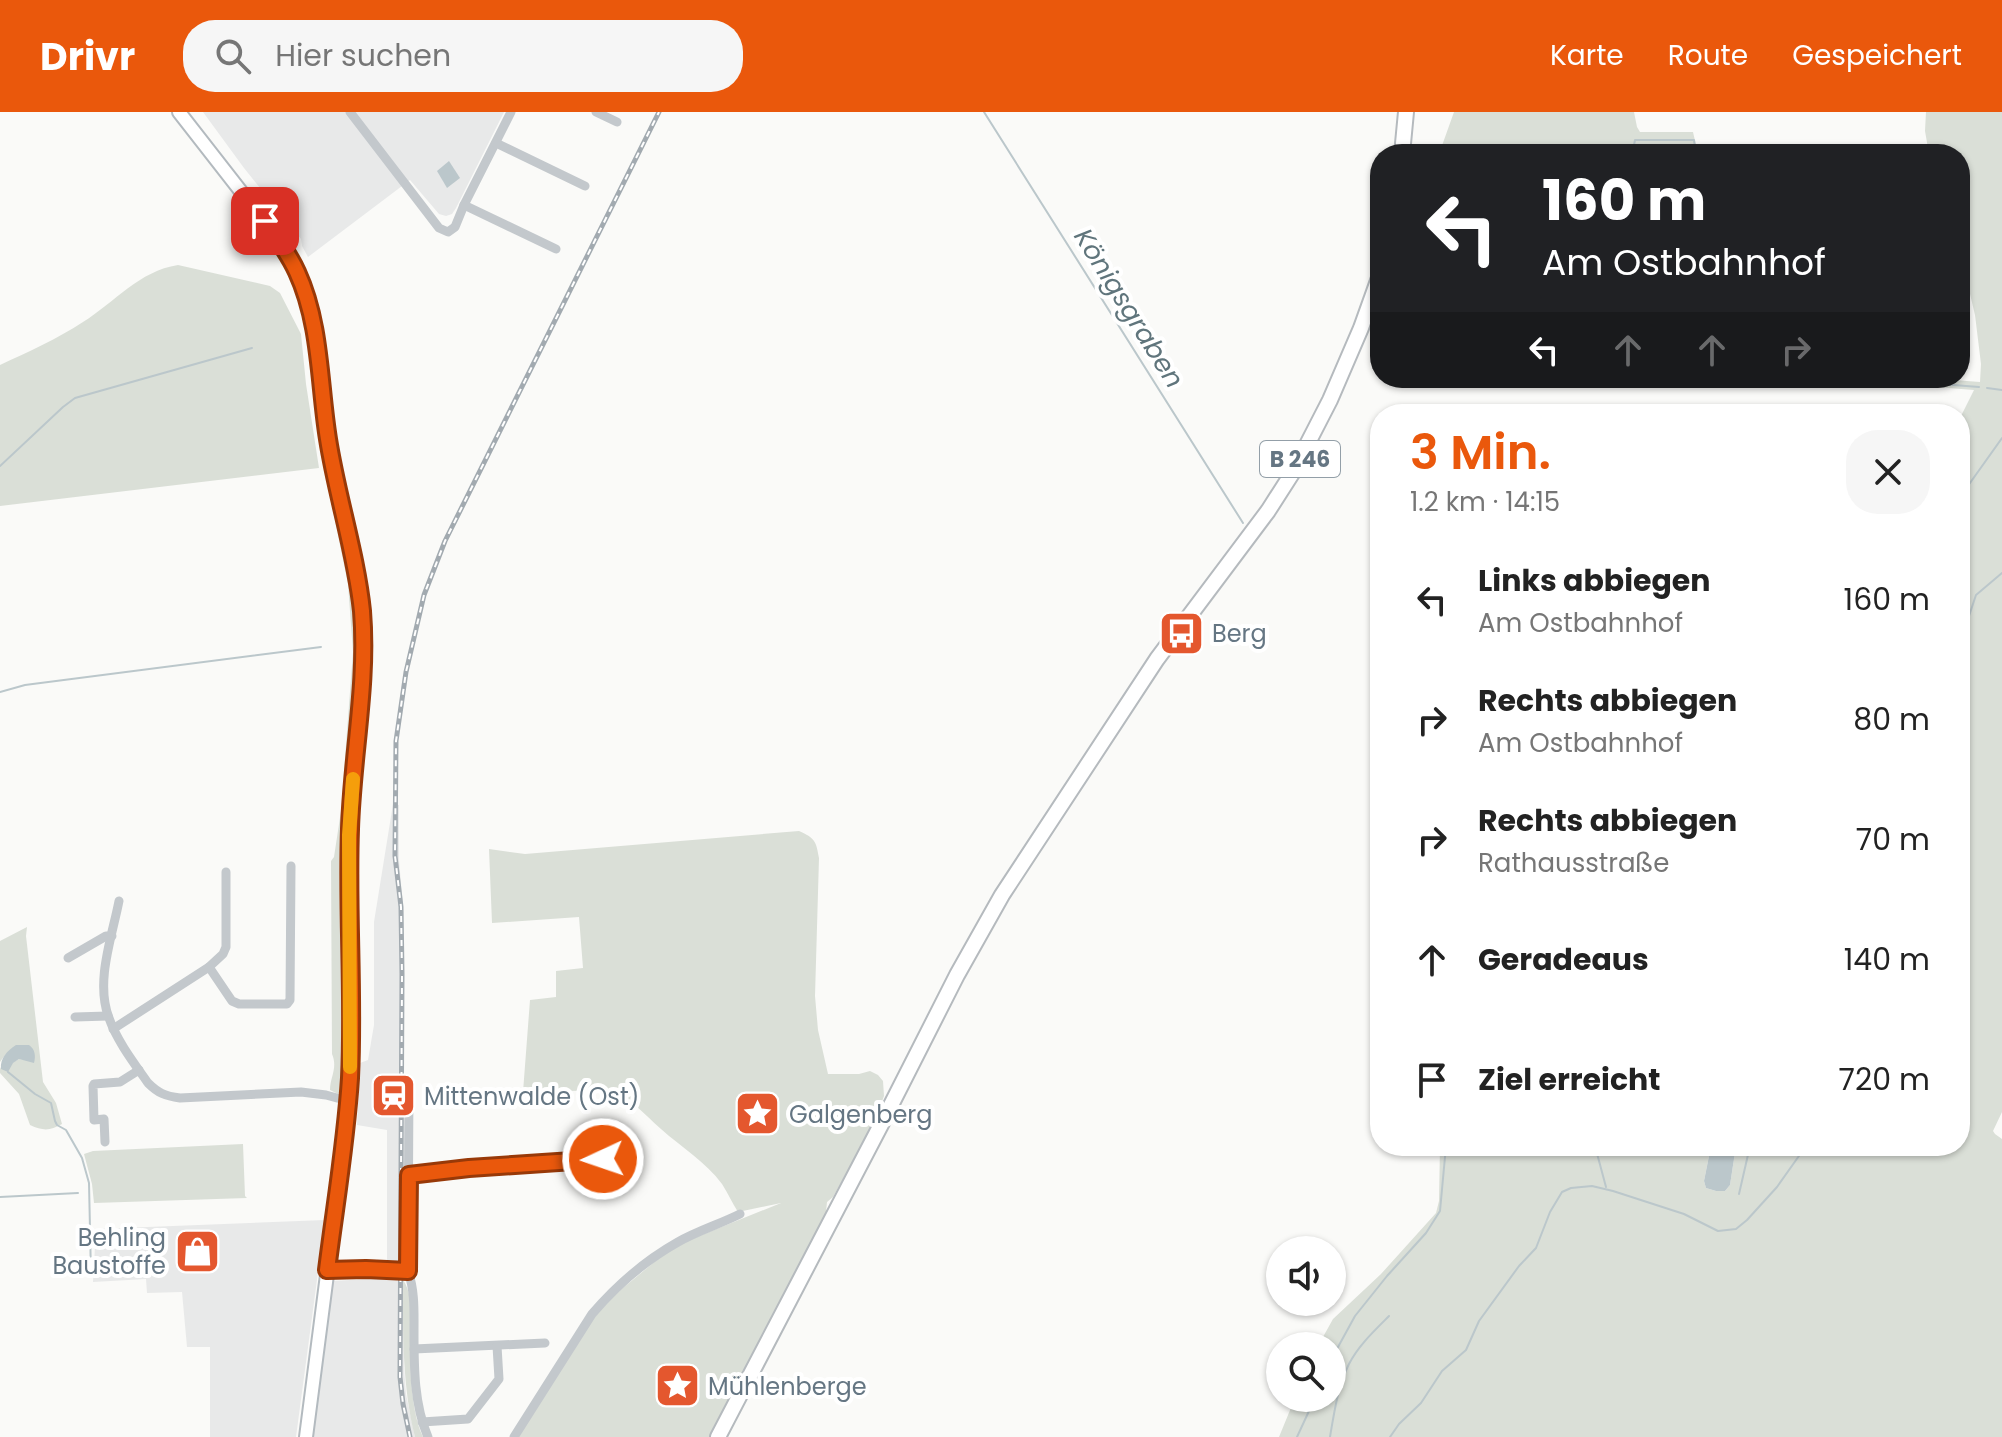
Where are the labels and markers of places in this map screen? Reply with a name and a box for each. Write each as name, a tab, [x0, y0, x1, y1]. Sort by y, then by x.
pin	[231, 187, 299, 255]
bus stop icon: Berg	[1157, 609, 1205, 657]
place label: Berg	[1212, 617, 1267, 650]
station icon: Mittenwalde (Ost)	[369, 1072, 417, 1120]
place label: Mittenwalde (Ost)	[424, 1080, 640, 1113]
place icon: Galgenberg	[734, 1090, 782, 1138]
place label: Galgenberg	[789, 1098, 933, 1131]
place label: Behling Baustoffe	[52, 1221, 166, 1282]
shop icon: Behling Baustoffe	[173, 1227, 221, 1275]
place icon: Mühlenberge	[653, 1362, 701, 1410]
place label: Mühlenberge	[708, 1370, 867, 1403]

